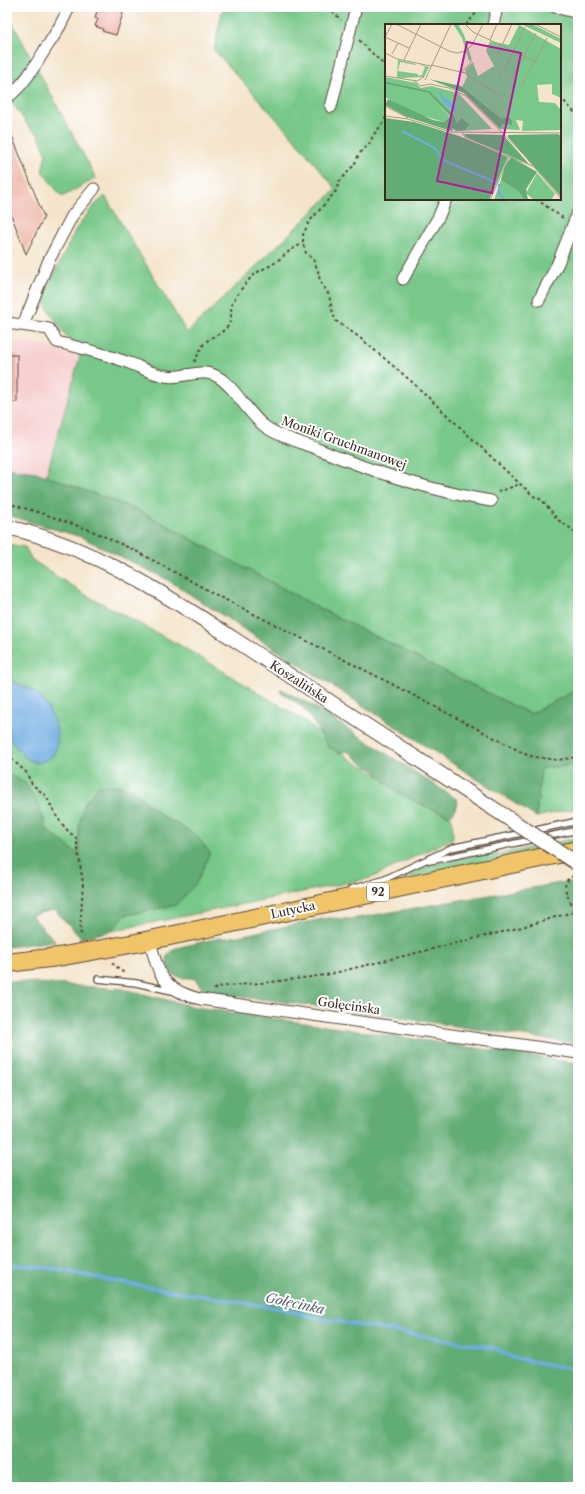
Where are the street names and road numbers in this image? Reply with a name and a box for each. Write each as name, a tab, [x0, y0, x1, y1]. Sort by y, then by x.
street label: Moniki Gruchmanowej	[280, 413, 409, 472]
street label: Koszalińska	[267, 657, 332, 706]
road number: 92	[367, 883, 389, 901]
street label: Lutycka	[269, 897, 317, 922]
street label: Golęcińska	[317, 994, 382, 1017]

